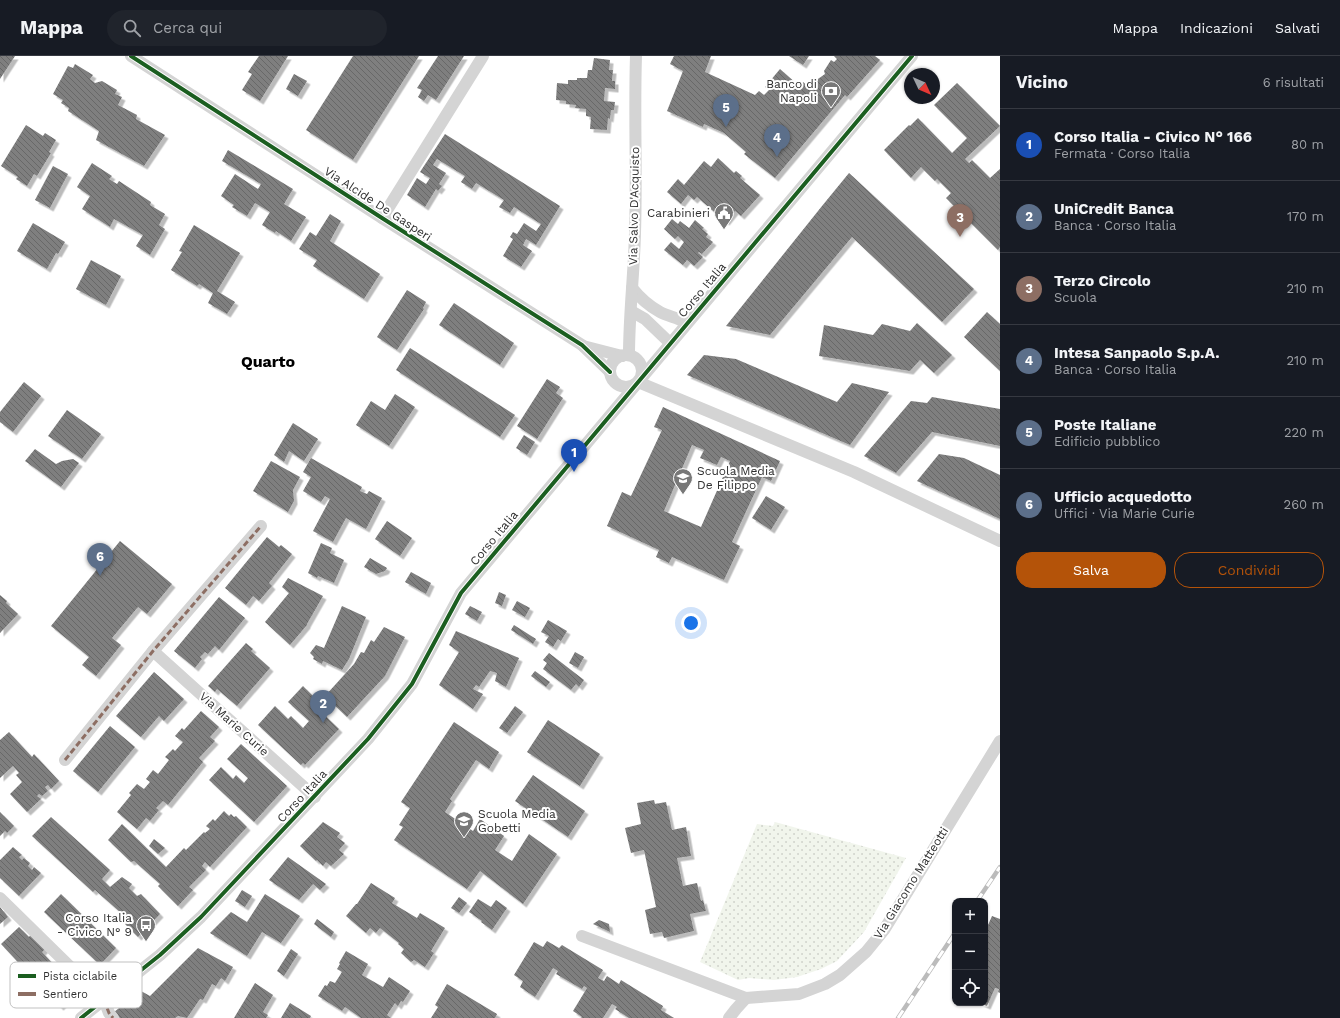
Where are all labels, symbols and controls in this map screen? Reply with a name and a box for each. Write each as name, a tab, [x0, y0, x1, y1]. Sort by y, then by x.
search box	[107, 10, 387, 46]
text: Mappa	[20, 16, 83, 39]
icon: search	[121, 17, 143, 39]
text: Cerca qui	[153, 19, 222, 37]
text: Mappa	[1113, 20, 1158, 36]
text: Indicazioni	[1180, 20, 1253, 36]
text: Salvati	[1275, 20, 1320, 36]
north arrow	[904, 68, 940, 104]
text: Vicino	[1016, 72, 1068, 92]
text: 6 risultati	[1263, 75, 1324, 90]
place label: Banco di Napoli	[766, 77, 817, 105]
bank icon: Banco di Napoli	[820, 80, 842, 108]
pin: 5	[713, 94, 739, 127]
pin: 4	[764, 124, 790, 157]
text: Corso Italia - Civico N° 166	[1054, 128, 1252, 146]
text: 1	[1026, 137, 1032, 152]
text: 80 m	[1291, 137, 1324, 152]
text: Fermata · Corso Italia	[1054, 146, 1190, 161]
street label: Via Salvo D'Acquisto	[626, 147, 642, 265]
street label: Via Alcide De Gasperi	[322, 164, 434, 244]
text: UniCredit Banca	[1054, 200, 1174, 218]
public building icon: Carabinieri	[713, 202, 735, 230]
pin: 3	[947, 204, 973, 237]
place label: Carabinieri	[647, 206, 710, 220]
text: 2	[1025, 209, 1033, 224]
text: 170 m	[1287, 209, 1324, 224]
text: Banca · Corso Italia	[1054, 218, 1176, 233]
street label: Corso Italia	[675, 260, 729, 320]
text: Terzo Circolo	[1054, 272, 1151, 290]
text: 3	[1025, 281, 1033, 296]
text: 210 m	[1286, 281, 1324, 296]
text: Scuola	[1054, 290, 1097, 305]
text: Intesa Sanpaolo S.p.A.	[1054, 344, 1220, 362]
district label: Quarto	[241, 352, 296, 371]
text: 4	[1025, 353, 1033, 368]
text: 210 m	[1286, 353, 1324, 368]
text: Banca · Corso Italia	[1054, 362, 1176, 377]
text: Poste Italiane	[1054, 416, 1156, 434]
text: 5	[1025, 425, 1033, 440]
text: 220 m	[1284, 425, 1324, 440]
text: Edificio pubblico	[1054, 434, 1160, 449]
pin: 1	[561, 439, 587, 472]
place label: Scuola Media De Filippo	[697, 464, 775, 492]
school or university icon: Scuola Media De Filippo	[672, 467, 694, 495]
text: Ufficio acquedotto	[1054, 488, 1192, 506]
text: 6	[1025, 497, 1033, 512]
text: 260 m	[1284, 497, 1324, 512]
text: Uffici · Via Marie Curie	[1054, 506, 1195, 521]
street label: Corso Italia	[467, 508, 521, 568]
pin: 6	[87, 543, 113, 576]
button: Salva	[1016, 552, 1166, 588]
button: Condividi	[1174, 552, 1324, 588]
your location	[681, 613, 701, 633]
street label: Via Marie Curie	[197, 689, 272, 759]
pin: 2	[310, 690, 336, 723]
street label: Corso Italia	[274, 767, 330, 825]
place label: Scuola Media Gobetti	[478, 807, 556, 835]
school or university icon: Scuola Media Gobetti	[453, 810, 475, 838]
street label: Via Giacomo Matteotti	[871, 824, 951, 942]
map controls	[952, 898, 988, 1006]
button: +	[952, 898, 988, 934]
place label: Corso Italia - Civico N° 9	[57, 911, 132, 939]
bus stop icon: Corso Italia - Civico N° 9	[135, 914, 157, 942]
button: −	[952, 934, 988, 970]
legend	[10, 962, 142, 1008]
text: Pista ciclabile	[43, 970, 117, 983]
button: locate	[952, 970, 988, 1006]
text: Sentiero	[43, 988, 88, 1001]

